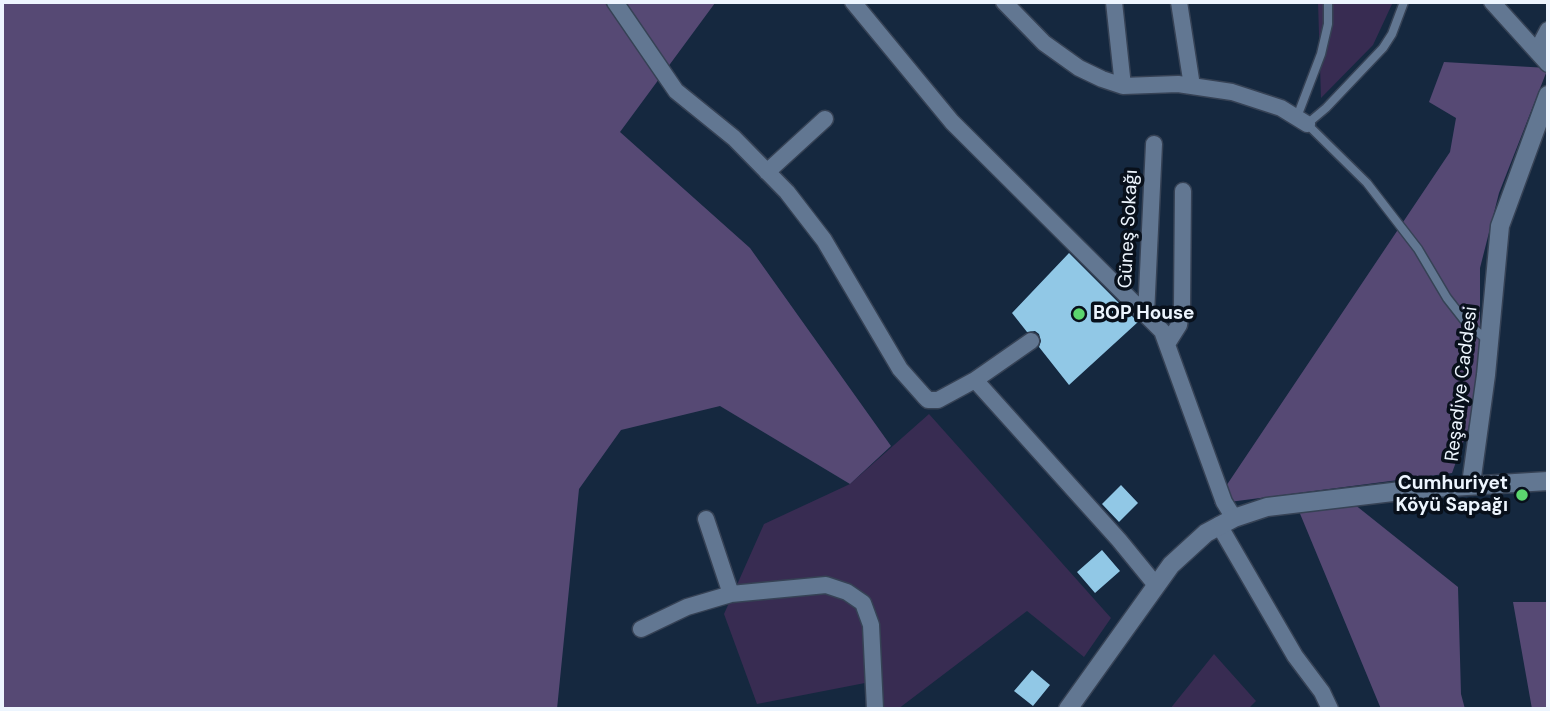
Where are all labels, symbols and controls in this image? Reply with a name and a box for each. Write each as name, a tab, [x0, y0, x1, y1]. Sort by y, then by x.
street label: Güneş Sokağı	[1115, 169, 1143, 289]
place label: BOP House	[1093, 303, 1195, 325]
street label: Reşadiye Caddesi	[1441, 305, 1483, 463]
marker: BOP House	[1071, 306, 1087, 322]
place label: Cumhuriyet Köyü Sapağı	[1395, 473, 1508, 517]
marker: Cumhuriyet Köyü Sapağı	[1514, 487, 1530, 503]

